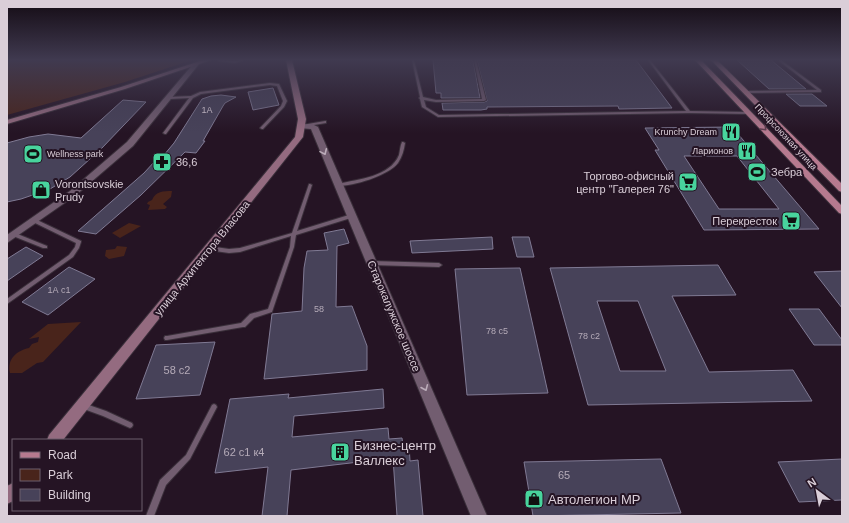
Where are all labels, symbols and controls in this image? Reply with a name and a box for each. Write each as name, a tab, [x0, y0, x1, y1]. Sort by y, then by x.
street label: Профсоюзная улица	[753, 102, 819, 172]
house number: 1А	[201, 105, 213, 115]
restaurant icon: Krunchy Dream	[720, 121, 742, 143]
one-way arrow	[759, 123, 767, 131]
place label: Krunchy Dream	[654, 127, 717, 137]
restaurant icon: Ларионов	[736, 140, 758, 162]
sports icon: Wellness park	[22, 143, 44, 165]
place label: Ларионов	[692, 146, 733, 156]
place label: Wellness park	[47, 149, 104, 159]
one-way arrow	[320, 149, 328, 156]
pharmacy icon: 36,6	[151, 151, 173, 173]
place label: 36,6	[176, 156, 197, 168]
sports icon: Зебра	[746, 161, 768, 183]
place label: Зебра	[771, 166, 803, 178]
place label: Торгово-офисный центр "Галерея 76"	[576, 170, 674, 195]
supermarket icon: Торгово-офисный центр "Галерея 76"	[677, 171, 699, 193]
place label: Vorontsovskie Prudy	[55, 178, 123, 203]
shop icon: Vorontsovskie Prudy	[30, 179, 52, 201]
street label: улица Архитектора Власова	[152, 198, 253, 318]
supermarket icon: Перекресток	[780, 210, 802, 232]
place label: Перекресток	[712, 215, 777, 227]
street label: Старокалужское шоссе	[365, 259, 423, 373]
house number: 1А с1	[47, 285, 71, 295]
house number: 58	[314, 304, 324, 314]
house number: 78 с5	[486, 326, 508, 336]
house number: 78 с2	[578, 331, 600, 341]
house number: 58 с2	[164, 364, 190, 376]
one-way arrow	[420, 384, 428, 391]
place label: Бизнес-центр Валлекс	[354, 438, 436, 468]
legend	[12, 439, 142, 511]
building icon: Бизнес-центр Валлекс	[329, 441, 351, 463]
house number: 62 с1 к4	[224, 446, 264, 458]
text: Road	[48, 448, 77, 462]
text: Park	[48, 468, 74, 482]
house number: 65	[558, 469, 570, 481]
north arrow	[797, 471, 837, 511]
text: N	[805, 475, 818, 490]
text: Building	[48, 488, 91, 502]
shop icon: Автолегион МР	[523, 488, 545, 510]
place label: Автолегион МР	[548, 492, 640, 507]

